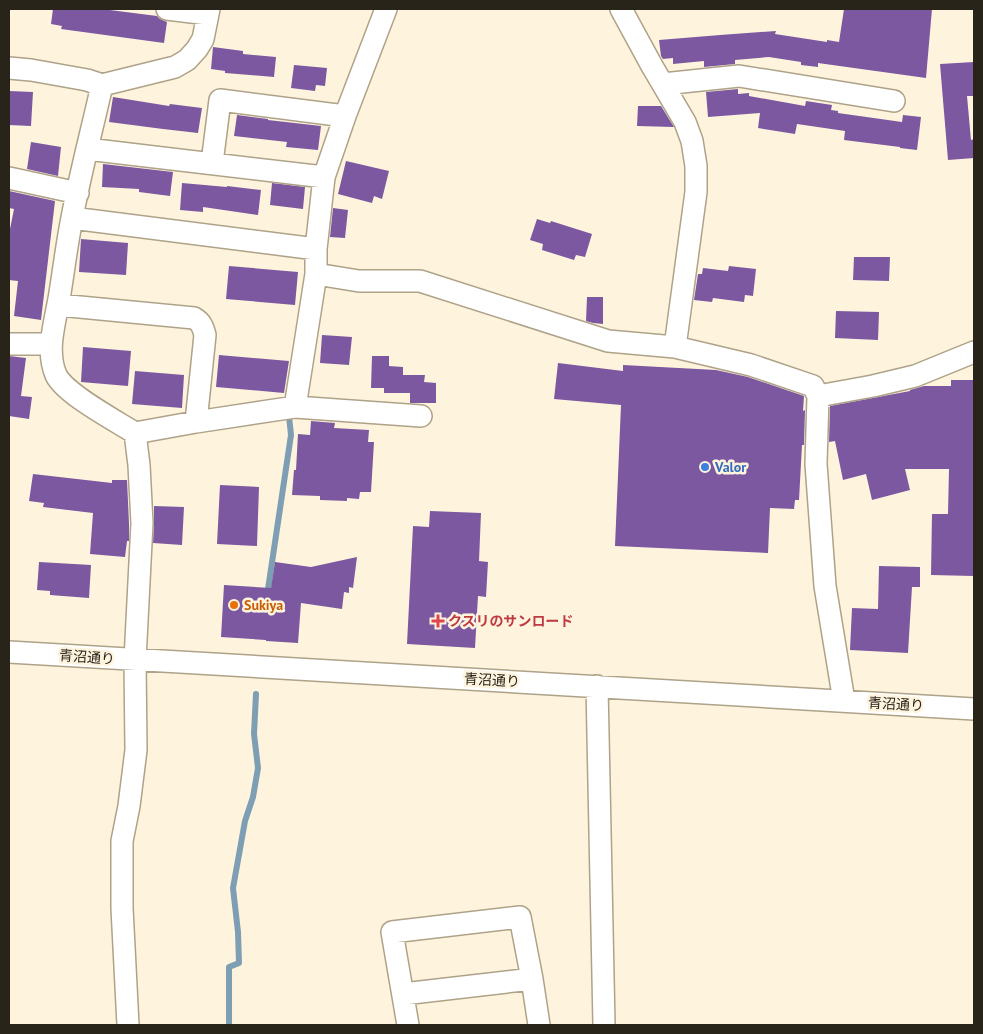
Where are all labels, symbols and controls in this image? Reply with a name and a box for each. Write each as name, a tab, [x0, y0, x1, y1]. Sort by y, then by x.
place label: Valor	[714, 458, 746, 476]
marker: Valor	[699, 461, 711, 473]
place label: Sukiya	[244, 596, 283, 614]
marker: Sukiya	[228, 599, 240, 611]
place label: クスリのサンロード	[448, 612, 574, 630]
marker: クスリのサンロード	[432, 615, 444, 627]
street label: 青沼通り	[58, 646, 116, 668]
street label: 青沼通り	[464, 670, 520, 690]
street label: 青沼通り	[868, 694, 924, 714]

